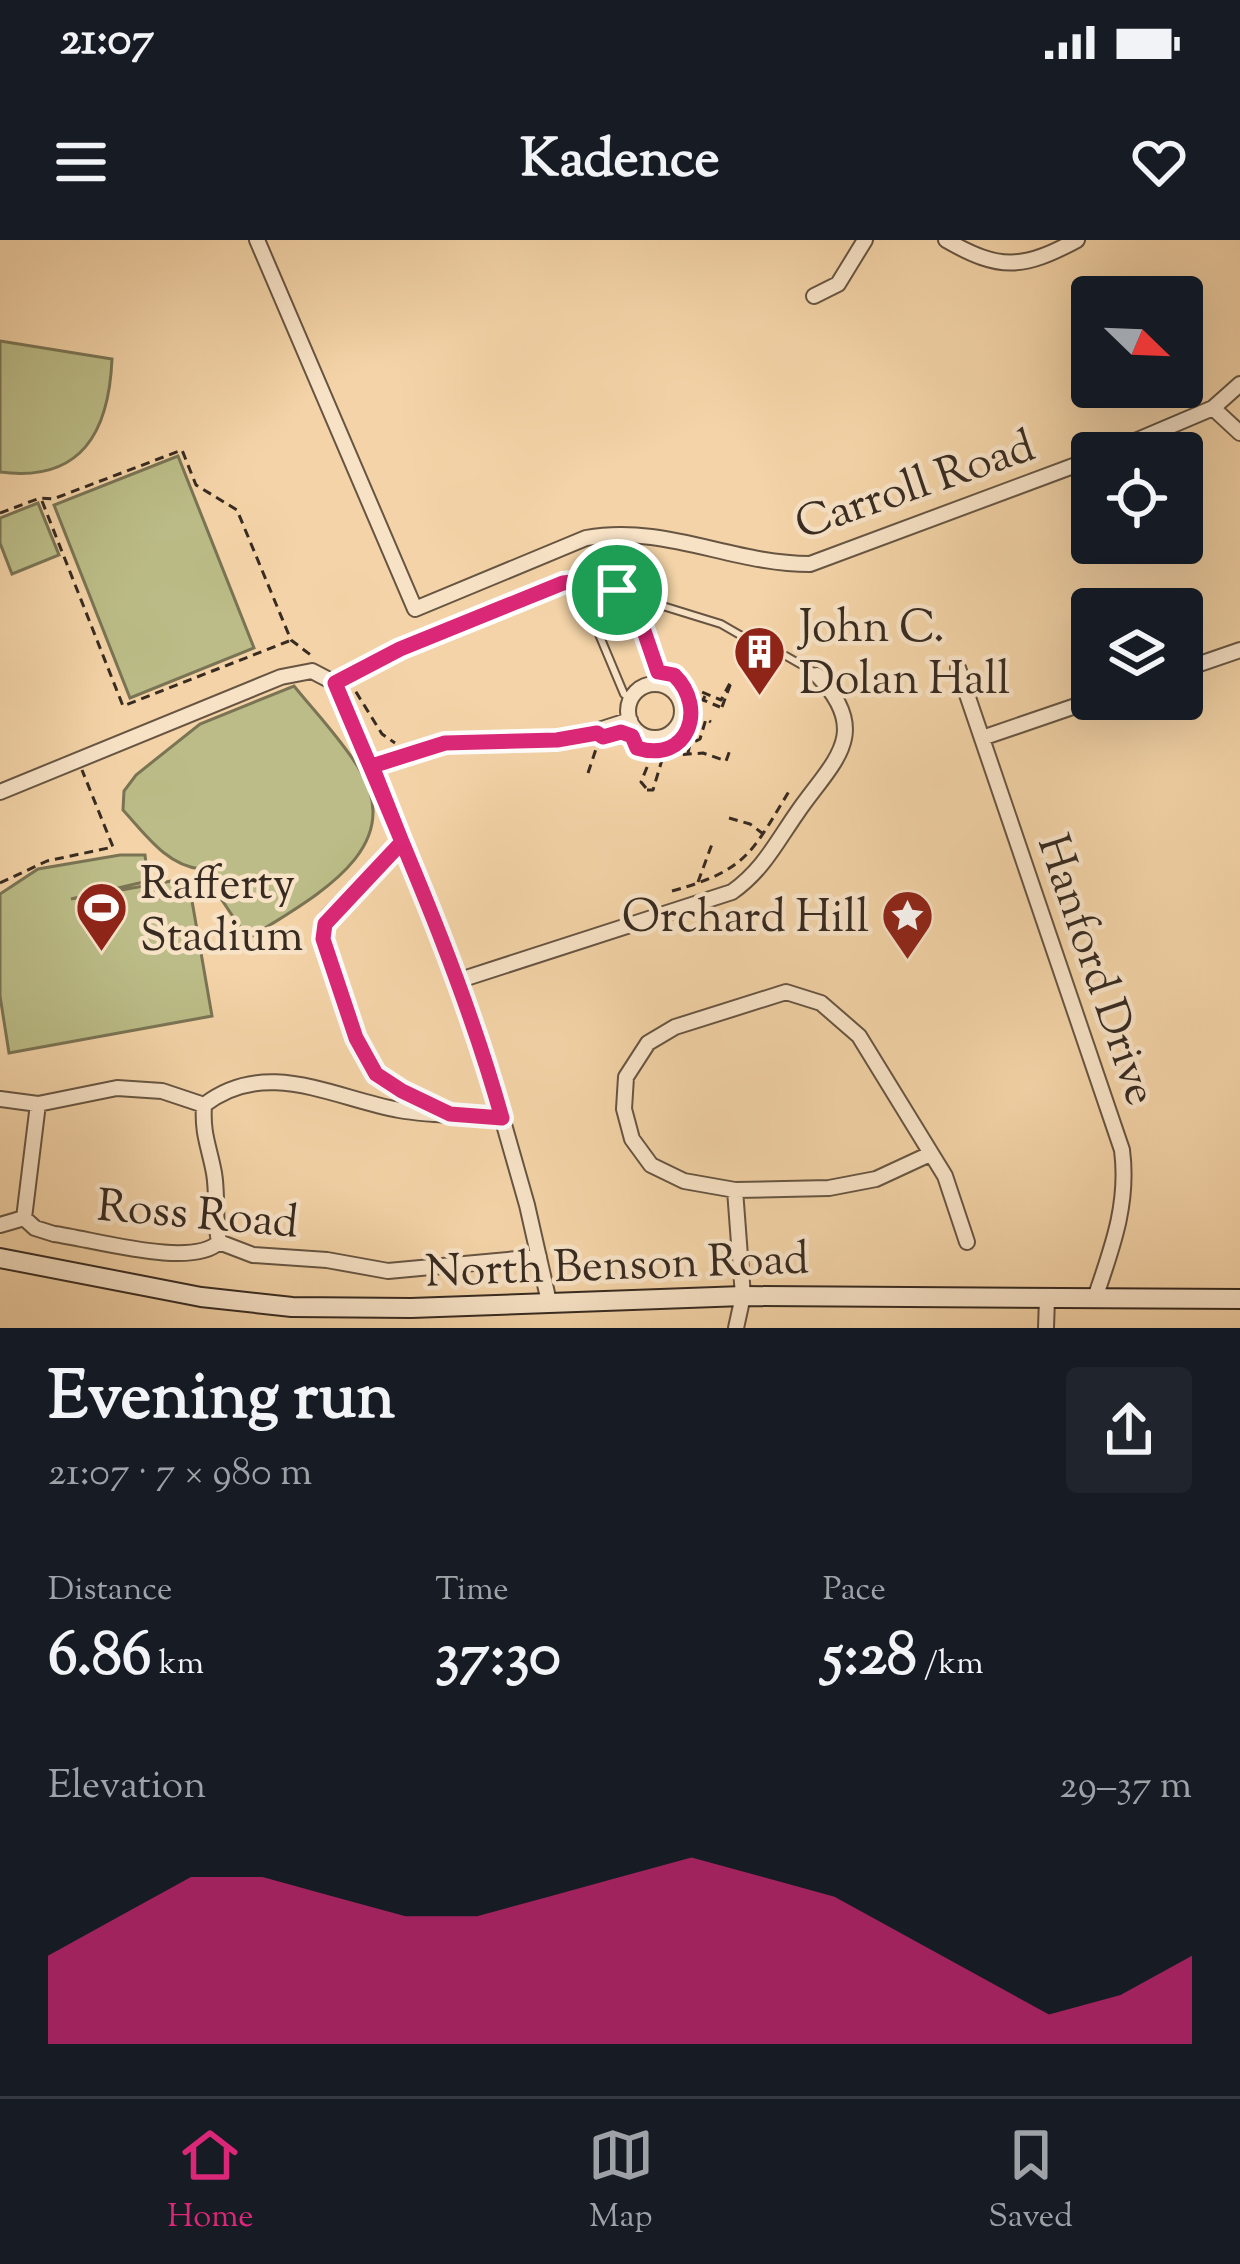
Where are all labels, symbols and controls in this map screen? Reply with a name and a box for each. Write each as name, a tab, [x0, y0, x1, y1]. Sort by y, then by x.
text: 21:07	[60, 10, 154, 75]
text: Kadence	[520, 123, 720, 201]
icon: menu	[48, 129, 114, 195]
icon: heart	[1126, 129, 1192, 195]
north arrow	[1071, 276, 1203, 408]
map controls	[1071, 276, 1203, 720]
street label: Carroll Road	[787, 417, 1044, 560]
button: locate	[1071, 432, 1203, 564]
pin	[566, 539, 668, 641]
icon: arrive	[584, 557, 650, 623]
button: layers	[1071, 588, 1203, 720]
place label: John C. Dolan Hall	[796, 598, 1010, 715]
building icon: John C. Dolan Hall	[732, 623, 788, 697]
street label: Hanford Drive	[1017, 827, 1170, 1115]
place label: Rafferty Stadium	[140, 855, 303, 972]
sports icon: Rafferty Stadium	[73, 880, 129, 954]
place icon: Orchard Hill	[880, 887, 936, 961]
place label: Orchard Hill	[622, 888, 869, 953]
street label: Ross Road	[94, 1176, 301, 1259]
street label: North Benson Road	[424, 1229, 810, 1308]
text: Evening run	[48, 1354, 395, 1449]
button: share	[1066, 1367, 1192, 1493]
text: 21:07 · 7 × 980 m	[48, 1447, 312, 1503]
text: Distance	[48, 1567, 172, 1615]
text: Time	[435, 1567, 509, 1615]
text: Pace	[823, 1567, 886, 1615]
text: 6.86	[48, 1615, 152, 1702]
text: 37:30	[435, 1615, 561, 1702]
text: 5:28	[823, 1615, 917, 1702]
text: km	[152, 1641, 204, 1689]
text: /km	[917, 1641, 984, 1689]
text: Elevation	[48, 1760, 206, 1816]
text: 29–37 m	[1059, 1760, 1192, 1816]
tab: Home	[167, 2122, 254, 2242]
tab: Map	[588, 2122, 654, 2242]
tab: Saved	[988, 2122, 1073, 2242]

